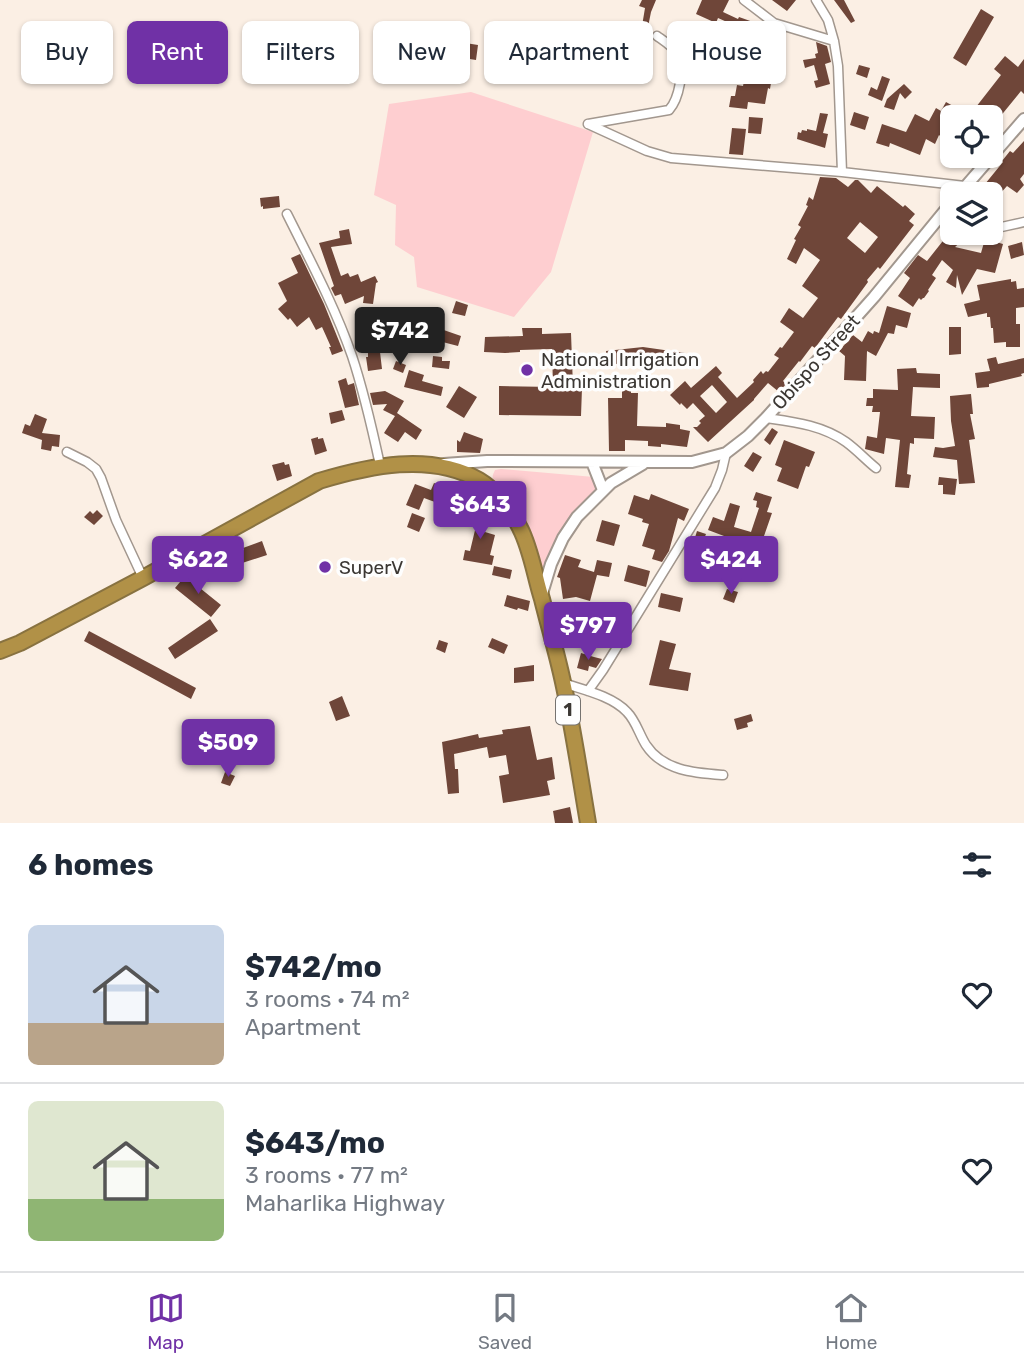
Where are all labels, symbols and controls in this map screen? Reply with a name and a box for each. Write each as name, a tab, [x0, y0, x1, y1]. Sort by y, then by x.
chip: Buy	[21, 21, 113, 84]
chip: Rent	[127, 21, 228, 84]
chip: Filters	[242, 21, 359, 84]
chip: New	[373, 21, 470, 84]
chip: Apartment	[484, 21, 653, 84]
chip: House	[667, 21, 786, 84]
map controls	[940, 105, 1003, 245]
button: locate	[940, 105, 1003, 168]
button: layers	[940, 182, 1003, 245]
pin: $742	[359, 308, 441, 367]
street label: Obispo Street	[767, 309, 865, 414]
text: $742	[371, 316, 429, 344]
place label: National Irrigation Administration	[541, 348, 699, 393]
marker: National Irrigation Administration	[519, 362, 535, 378]
pin: $643	[439, 482, 521, 541]
text: $643	[449, 490, 511, 518]
pin: $622	[157, 536, 239, 596]
pin: $424	[690, 536, 772, 596]
text: $622	[168, 545, 228, 573]
text: $424	[700, 545, 762, 573]
place label: SuperV	[339, 556, 404, 579]
marker: SuperV	[317, 559, 333, 575]
pin: $797	[547, 602, 629, 662]
text: $797	[560, 611, 616, 639]
road number: 1	[556, 696, 580, 724]
pin: $509	[187, 720, 269, 779]
text: $509	[198, 728, 258, 756]
icon: filters	[958, 846, 996, 884]
text: 6 homes	[28, 847, 154, 883]
text: $742/mo	[245, 949, 382, 985]
icon: home	[84, 953, 168, 1037]
icon: heart	[958, 976, 996, 1014]
text: 3 rooms · 74 m²	[245, 985, 410, 1013]
text: Apartment	[245, 1013, 361, 1041]
text: $643/mo	[245, 1125, 385, 1161]
icon: home	[84, 1129, 168, 1213]
icon: heart	[958, 1152, 996, 1190]
text: 3 rooms · 77 m²	[245, 1161, 408, 1189]
text: Maharlika Highway	[245, 1189, 445, 1217]
tab: Map	[147, 1289, 185, 1354]
tab: Saved	[478, 1289, 532, 1354]
tab: Home	[825, 1289, 877, 1354]

